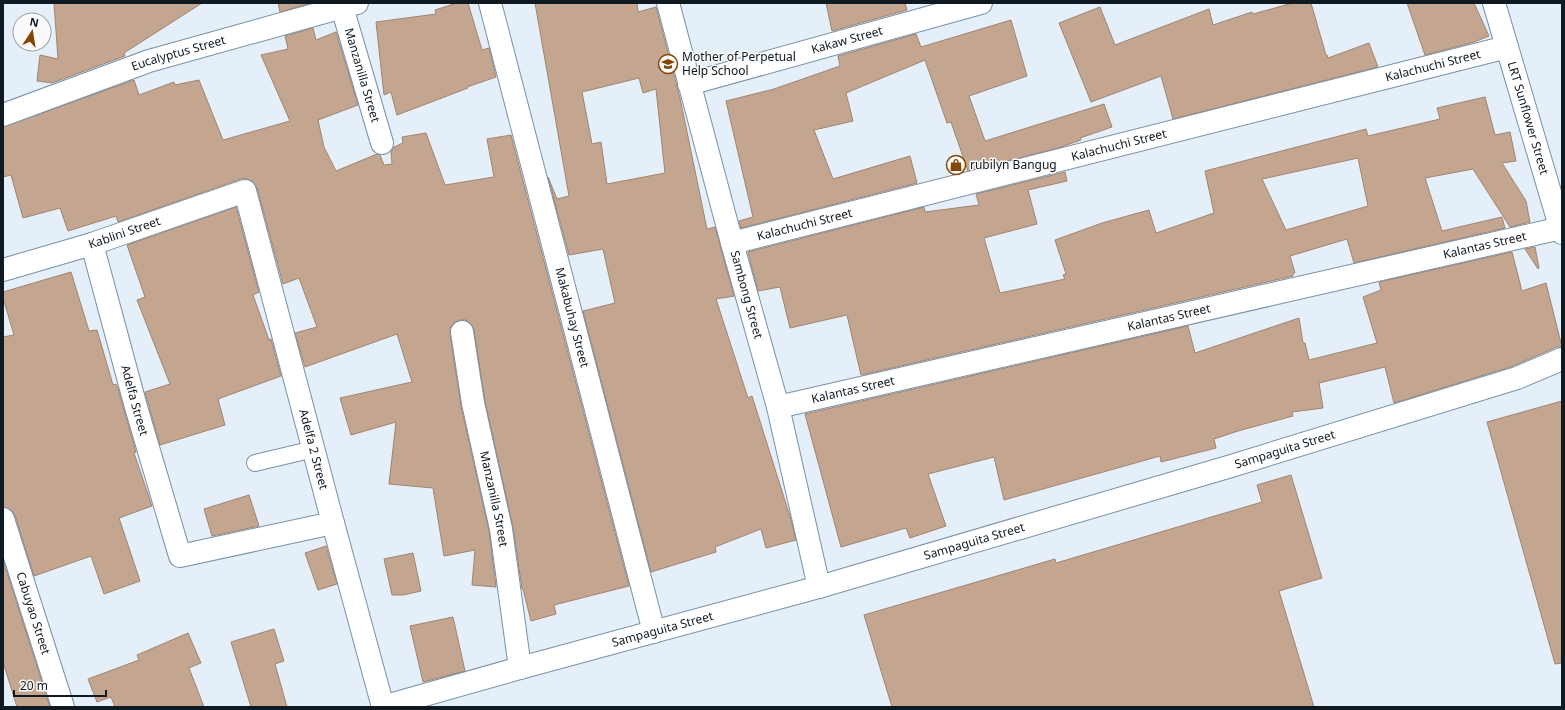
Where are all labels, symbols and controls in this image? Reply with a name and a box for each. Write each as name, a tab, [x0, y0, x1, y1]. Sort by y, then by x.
north arrow	[12, 12, 52, 52]
text: N	[28, 13, 40, 30]
street label: Kakaw Street	[809, 21, 885, 58]
street label: Manzanilla Street	[341, 26, 385, 125]
street label: Eucalyptus Street	[129, 31, 228, 75]
street label: Kalachuchi Street	[1383, 45, 1483, 85]
place label: Mother of Perpetual Help School	[682, 48, 796, 79]
school or university icon: Mother of Perpetual Help School	[657, 53, 679, 75]
street label: LRT Sunflower Street	[1504, 59, 1553, 177]
street label: Kalachuchi Street	[1069, 124, 1169, 165]
shop icon: rubilyn Bangug	[945, 154, 967, 176]
place label: rubilyn Bangug	[970, 156, 1057, 173]
street label: Kalachuchi Street	[755, 204, 855, 244]
street label: Kablini Street	[86, 212, 163, 253]
street label: Kalantas Street	[1441, 227, 1529, 263]
street label: Sambong Street	[727, 249, 768, 341]
street label: Makabuhay Street	[551, 266, 594, 370]
street label: Kalantas Street	[1126, 299, 1213, 335]
street label: Adelfa Street	[117, 363, 153, 438]
street label: Kalantas Street	[810, 371, 897, 407]
street label: Adelfa 2 Street	[295, 407, 333, 492]
street label: Sampaguita Street	[1232, 425, 1338, 472]
street label: Manzanilla Street	[476, 449, 512, 548]
street label: Sampaguita Street	[922, 518, 1027, 564]
street label: Cabuyao Street	[12, 570, 55, 657]
street label: Sampaguita Street	[610, 607, 716, 651]
scale bar	[14, 672, 106, 698]
text: 20 m	[20, 677, 48, 694]

